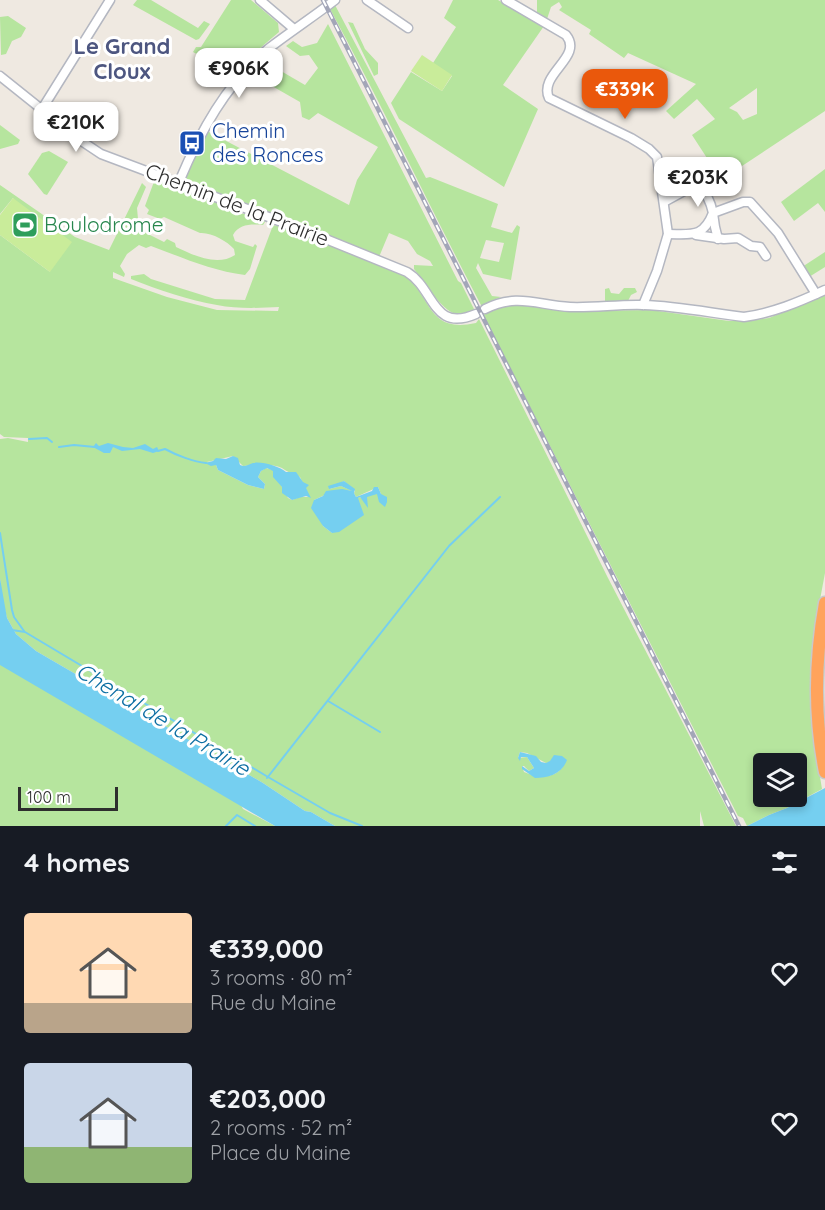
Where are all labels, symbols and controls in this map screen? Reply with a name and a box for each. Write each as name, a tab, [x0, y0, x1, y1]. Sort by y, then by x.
district label: Le Grand Cloux	[74, 32, 170, 85]
pin: €906K	[197, 48, 281, 99]
text: €906K	[209, 55, 269, 80]
pin: €339K	[583, 69, 667, 120]
text: €339K	[596, 76, 654, 101]
pin: €210K	[34, 102, 118, 153]
text: €210K	[47, 109, 105, 134]
place label: Chemin des Ronces	[212, 117, 324, 167]
bus stop icon: Chemin des Ronces	[177, 128, 207, 158]
street label: Chemin de la Prairie	[142, 157, 333, 251]
pin: €203K	[656, 157, 740, 208]
text: €203K	[668, 164, 728, 189]
sports icon: Boulodrome	[10, 210, 40, 240]
place label: Boulodrome	[44, 211, 164, 237]
water label: Chenal de la Prairie	[71, 656, 256, 783]
map controls	[753, 753, 807, 807]
button: layers	[753, 753, 807, 807]
scale bar	[18, 784, 118, 812]
text: 100 m	[27, 787, 71, 807]
text: 4 homes	[24, 846, 130, 879]
icon: filters	[768, 846, 801, 879]
text: €339,000	[210, 932, 324, 965]
icon: home	[72, 937, 144, 1009]
icon: heart	[768, 957, 801, 990]
text: 3 rooms · 80 m²	[210, 965, 353, 990]
text: Rue du Maine	[210, 990, 336, 1015]
text: €203,000	[210, 1082, 326, 1115]
icon: home	[72, 1087, 144, 1159]
icon: heart	[768, 1107, 801, 1140]
text: 2 rooms · 52 m²	[210, 1115, 352, 1140]
text: Place du Maine	[210, 1140, 351, 1165]

